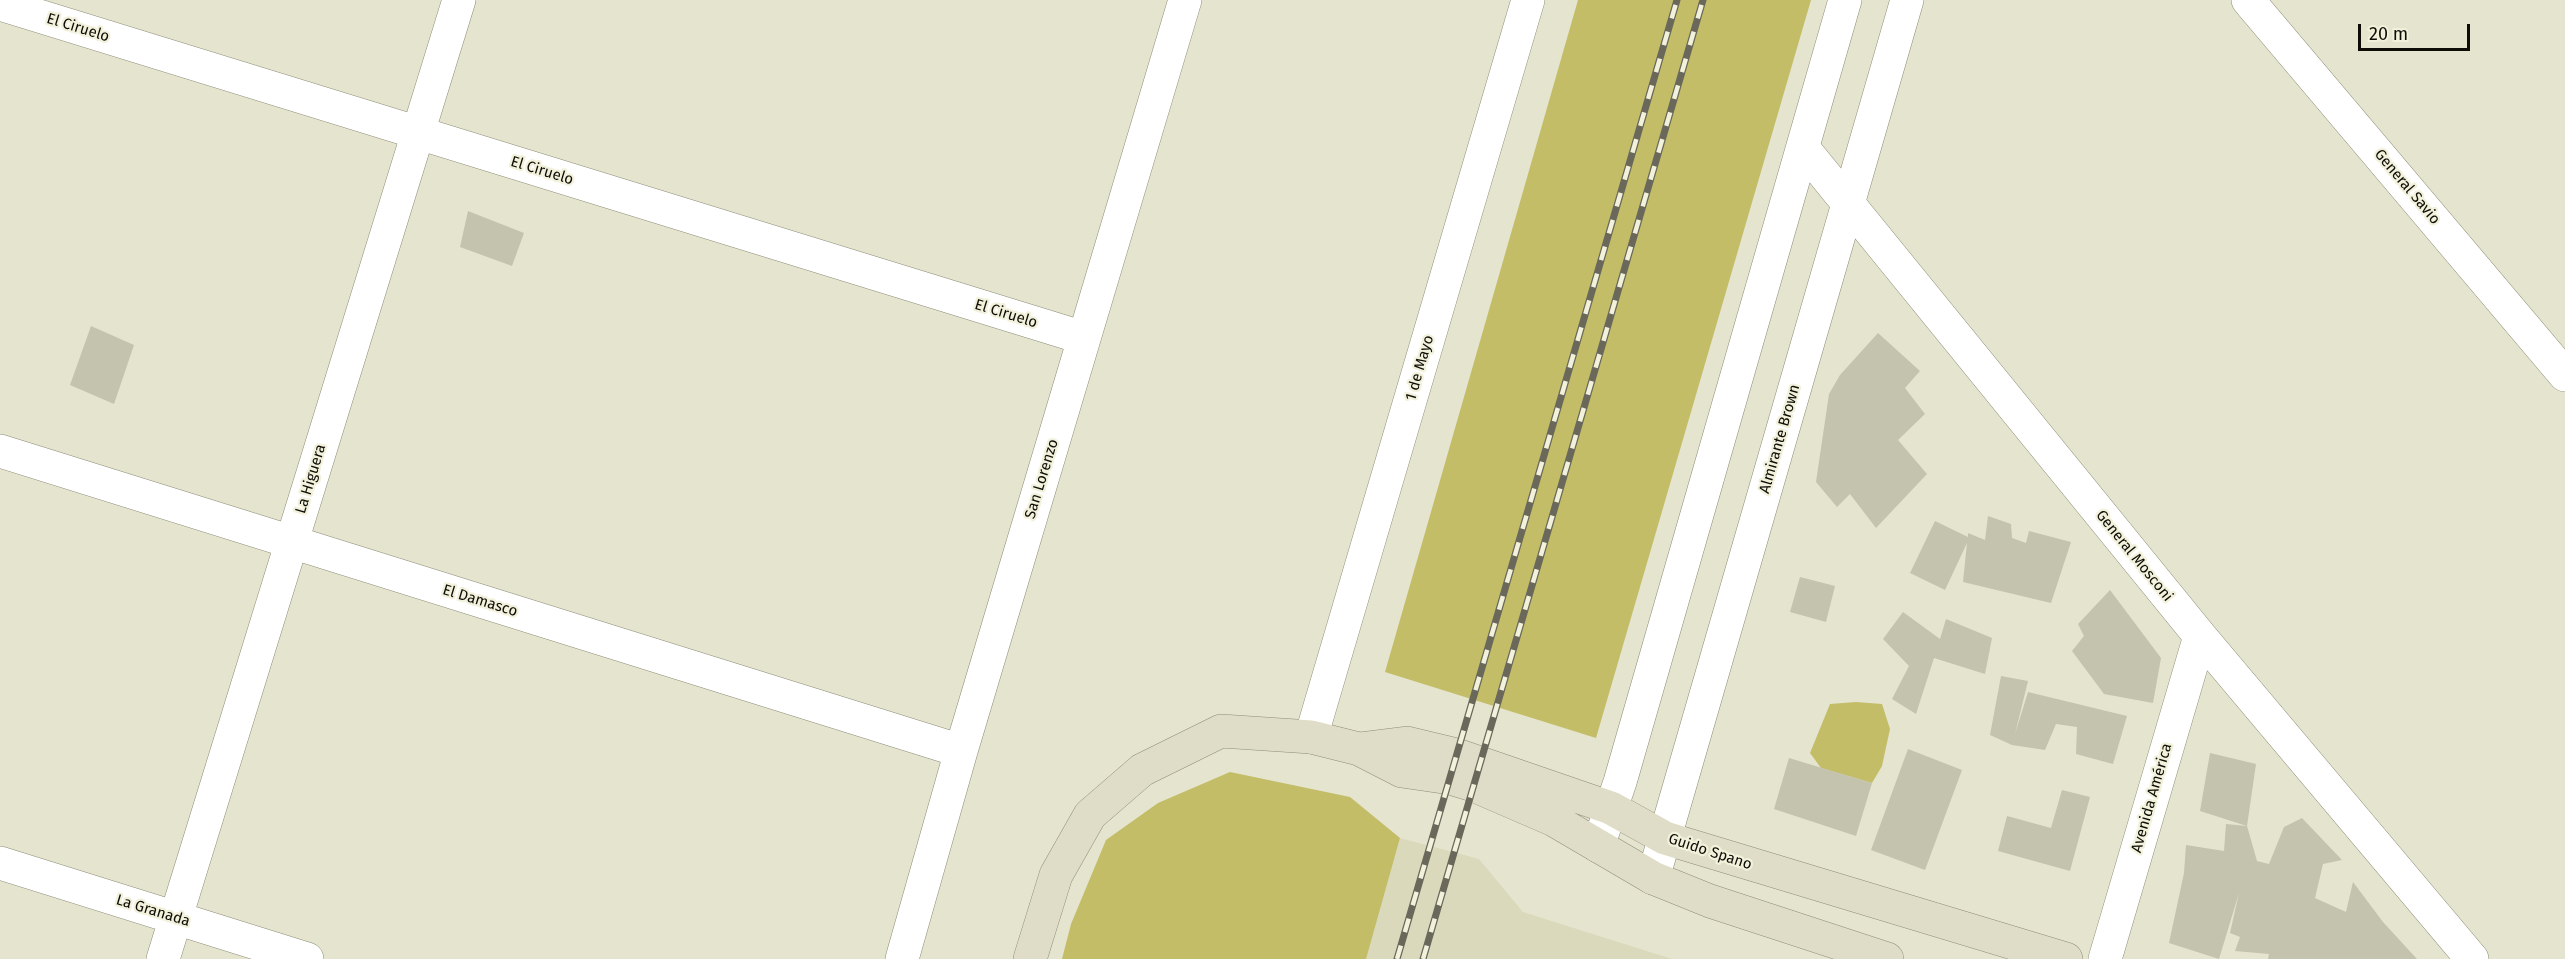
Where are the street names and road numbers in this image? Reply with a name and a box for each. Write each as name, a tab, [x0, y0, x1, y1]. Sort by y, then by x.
street label: El Ciruelo	[44, 10, 112, 46]
street label: General Savio	[2370, 146, 2444, 228]
street label: El Ciruelo	[508, 153, 576, 189]
street label: El Ciruelo	[972, 296, 1040, 332]
street label: 1 de Mayo	[1402, 333, 1438, 403]
street label: Almirante Brown	[1756, 382, 1804, 496]
street label: San Lorenzo	[1021, 437, 1063, 521]
street label: La Higuera	[292, 442, 330, 516]
street label: General Mosconi	[2092, 507, 2176, 605]
street label: El Damasco	[440, 581, 520, 621]
street label: Avenida América	[2128, 741, 2176, 855]
street label: Guido Spano	[1666, 830, 1754, 874]
street label: La Granada	[114, 891, 192, 931]

